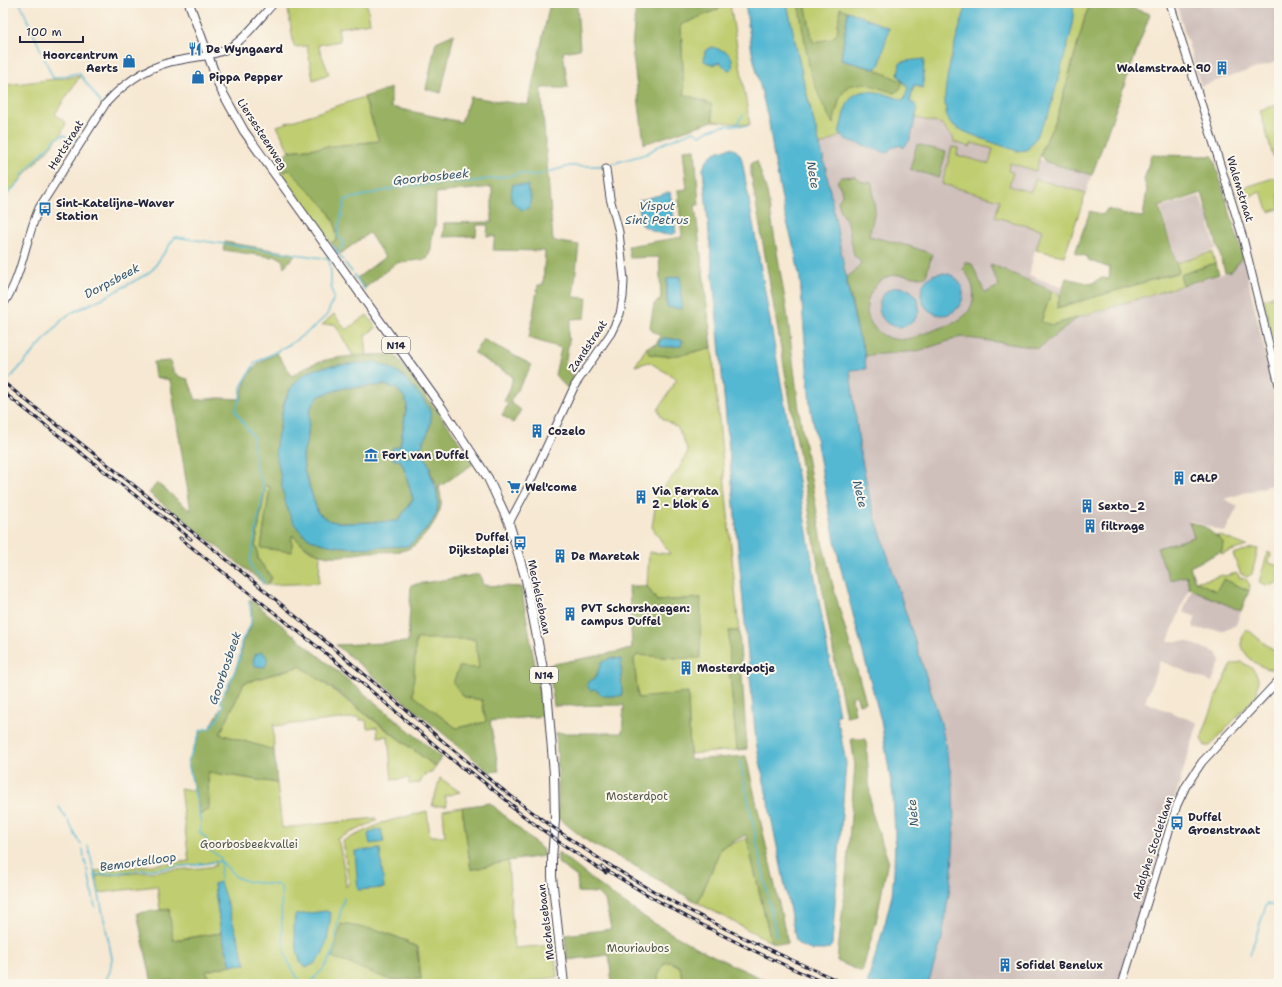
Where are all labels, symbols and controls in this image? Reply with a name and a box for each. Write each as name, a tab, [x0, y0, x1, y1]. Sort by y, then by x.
scale bar	[20, 18, 83, 44]
text: 100 m	[26, 24, 62, 40]
restaurant icon: De Wyngaerd	[187, 41, 203, 57]
place label: De Wyngaerd	[206, 42, 284, 57]
place label: Hoorcentrum Aerts	[43, 48, 118, 76]
shop icon: Hoorcentrum Aerts	[121, 53, 137, 69]
building icon: Walemstraat 90	[1214, 60, 1230, 76]
place label: Walemstraat 90	[1117, 61, 1211, 76]
shop icon: Pippa Pepper	[190, 69, 206, 85]
place label: Pippa Pepper	[209, 70, 283, 85]
street label: Liersesteenweg	[233, 96, 291, 173]
street label: Hertstraat	[45, 117, 87, 173]
street label: Walemstraat	[1223, 154, 1257, 224]
water label: Nete	[803, 160, 823, 190]
water label: Goorbosbeek	[392, 165, 470, 189]
place label: Sint-Katelijne-Waver Station	[56, 196, 174, 224]
water label: Visput Sint Petrus	[625, 198, 689, 228]
bus stop icon: Sint-Katelijne-Waver Station	[37, 201, 53, 217]
water label: Dorpsbeek	[81, 260, 143, 302]
street label: Zandstraat	[565, 317, 611, 375]
road number: N14	[382, 337, 410, 353]
building icon: Cozelo	[529, 423, 545, 439]
place label: Cozelo	[548, 424, 585, 439]
museum icon: Fort van Duffel	[363, 447, 379, 463]
place label: Fort van Duffel	[382, 448, 469, 463]
building icon: CALP	[1171, 470, 1187, 486]
place label: CALP	[1190, 471, 1218, 486]
supermarket icon: Wel'come	[506, 479, 522, 495]
water label: Nete	[849, 479, 871, 510]
place label: Wel'come	[525, 480, 577, 495]
place label: Via Ferrata 2 - blok 6	[652, 484, 719, 512]
building icon: Via Ferrata 2 - blok 6	[633, 489, 649, 505]
building icon: Sexto_2	[1079, 498, 1095, 514]
place label: Sexto_2	[1098, 499, 1145, 514]
building icon: filtrage	[1082, 518, 1098, 534]
place label: filtrage	[1101, 519, 1145, 534]
place label: Duffel Dijkstaplei	[449, 530, 509, 558]
bus stop icon: Duffel Dijkstaplei	[512, 535, 528, 551]
building icon: De Maretak	[552, 548, 568, 564]
place label: De Maretak	[571, 549, 640, 564]
street label: Mechelsebaan	[524, 558, 554, 636]
place label: PVT Schorshaegen: campus Duffel	[581, 601, 690, 629]
building icon: PVT Schorshaegen: campus Duffel	[562, 606, 578, 622]
water label: Goorbosbeek	[205, 629, 245, 707]
building icon: Mosterdpotje	[678, 660, 694, 676]
place label: Mosterdpotje	[697, 661, 776, 676]
road number: N14	[530, 667, 558, 683]
park label: Mosterdpot	[606, 789, 668, 804]
street label: Adolphe Stocletlaan	[1129, 794, 1177, 902]
water label: Nete	[904, 798, 922, 828]
place label: Duffel Groenstraat	[1188, 810, 1261, 838]
bus stop icon: Duffel Groenstraat	[1169, 815, 1185, 831]
park label: Goorbosbeekvallei	[200, 837, 298, 852]
water label: Bemortelloop	[99, 849, 178, 875]
street label: Mechelsebaan	[534, 883, 558, 961]
park label: Mouriaubos	[607, 941, 669, 956]
building icon: Sofidel Benelux	[997, 957, 1013, 973]
place label: Sofidel Benelux	[1016, 958, 1103, 973]

